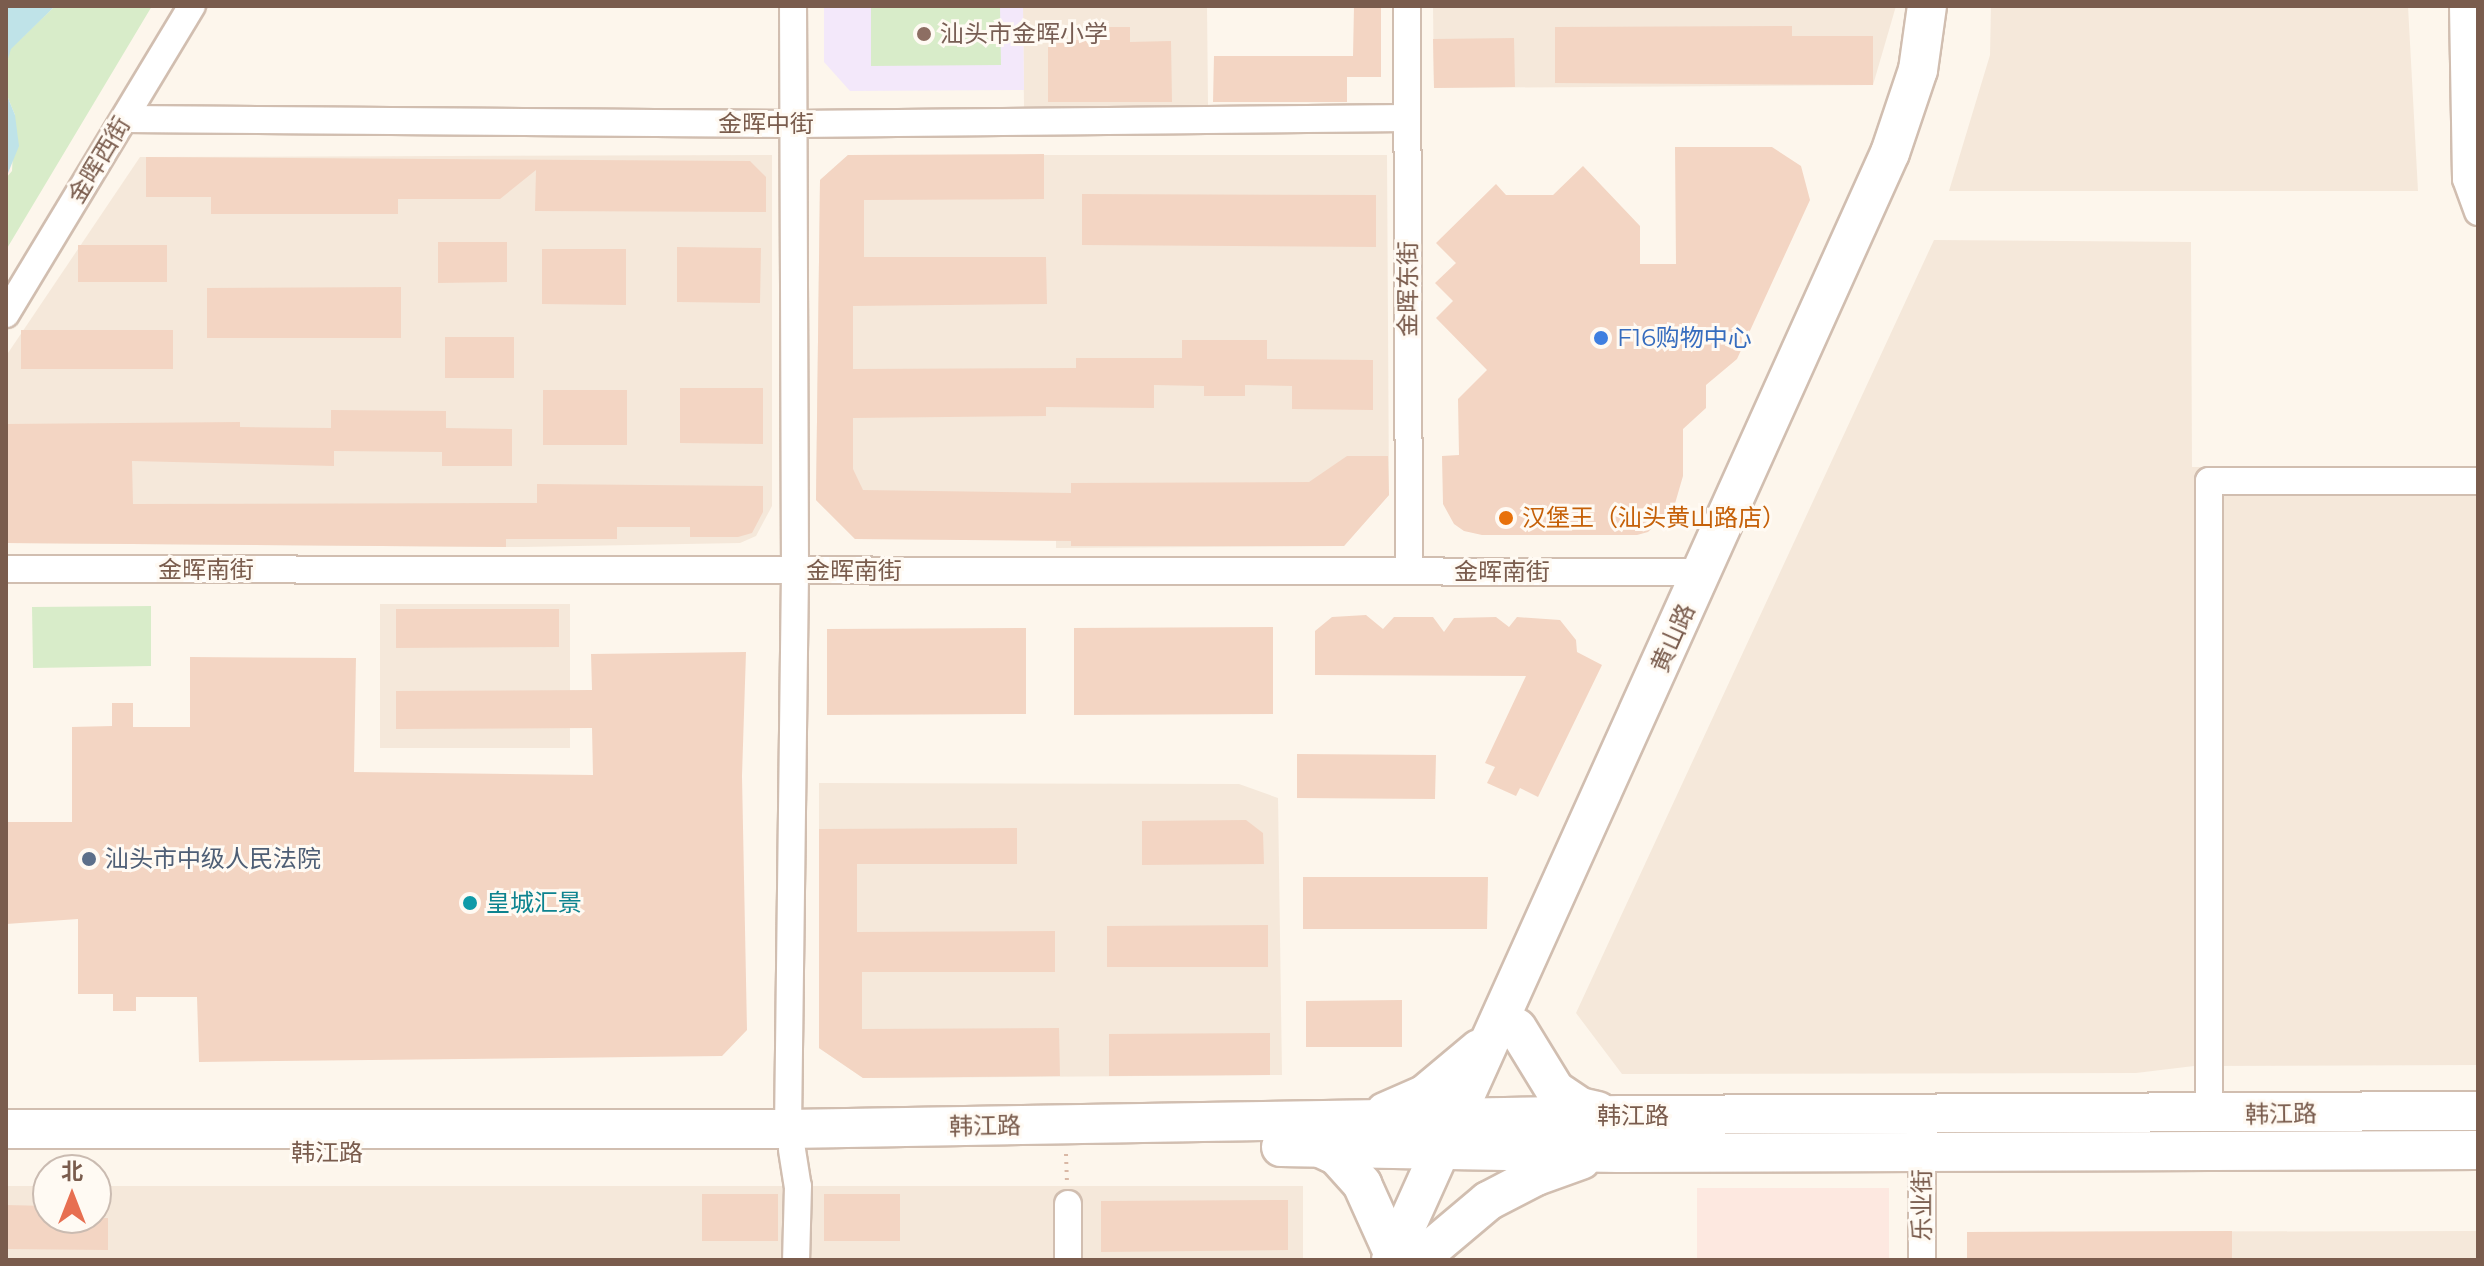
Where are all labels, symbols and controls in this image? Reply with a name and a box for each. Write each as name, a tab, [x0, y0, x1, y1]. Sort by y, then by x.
place label: 汕头市金晖小学	[940, 20, 1108, 48]
marker: 汕头市金晖小学	[915, 25, 933, 43]
street label: 金晖中街	[718, 110, 814, 138]
street label: 金晖西街	[62, 111, 136, 209]
street label: 金晖东街	[1394, 241, 1422, 337]
place label: F16购物中心	[1617, 324, 1752, 352]
marker: F16购物中心	[1592, 329, 1610, 347]
place label: 汉堡王（汕头黄山路店）	[1522, 504, 1786, 532]
marker: 汉堡王（汕头黄山路店）	[1497, 509, 1515, 527]
street label: 金晖南街	[158, 556, 254, 584]
street label: 金晖南街	[806, 557, 902, 585]
street label: 金晖南街	[1454, 558, 1550, 586]
street label: 黄山路	[1645, 599, 1701, 677]
place label: 汕头市中级人民法院	[105, 845, 321, 873]
marker: 汕头市中级人民法院	[80, 850, 98, 868]
place label: 皇城汇景	[486, 889, 582, 917]
marker: 皇城汇景	[461, 894, 479, 912]
street label: 韩江路	[2245, 1099, 2317, 1129]
street label: 韩江路	[1597, 1102, 1669, 1130]
street label: 韩江路	[949, 1111, 1021, 1141]
street label: 韩江路	[291, 1139, 363, 1167]
north arrow	[32, 1154, 112, 1234]
text: 北	[61, 1158, 83, 1185]
street label: 乐业街	[1908, 1169, 1936, 1241]

